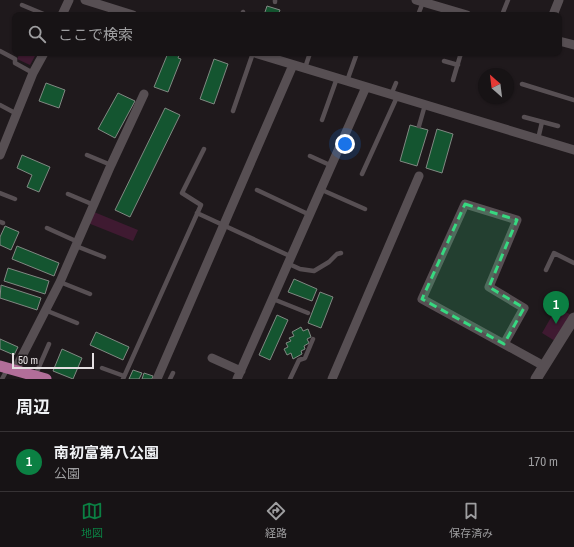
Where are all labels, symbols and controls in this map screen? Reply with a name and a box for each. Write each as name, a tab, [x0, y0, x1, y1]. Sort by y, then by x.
search box	[12, 12, 562, 56]
icon: search	[26, 23, 48, 45]
text: ここで検索	[58, 24, 133, 45]
north arrow	[478, 68, 514, 104]
your location	[335, 134, 355, 154]
pin: 1	[543, 291, 569, 324]
scale bar	[12, 351, 94, 370]
text: 50 m	[18, 353, 38, 367]
text: 周辺	[16, 395, 50, 418]
text: 南初富第八公園	[54, 442, 159, 463]
text: 1	[26, 453, 32, 470]
text: 170 m	[528, 453, 558, 470]
text: 公園	[54, 465, 80, 482]
tab: 地図	[81, 500, 103, 540]
tab: 経路	[265, 500, 287, 540]
tab: 保存済み	[449, 500, 493, 540]

